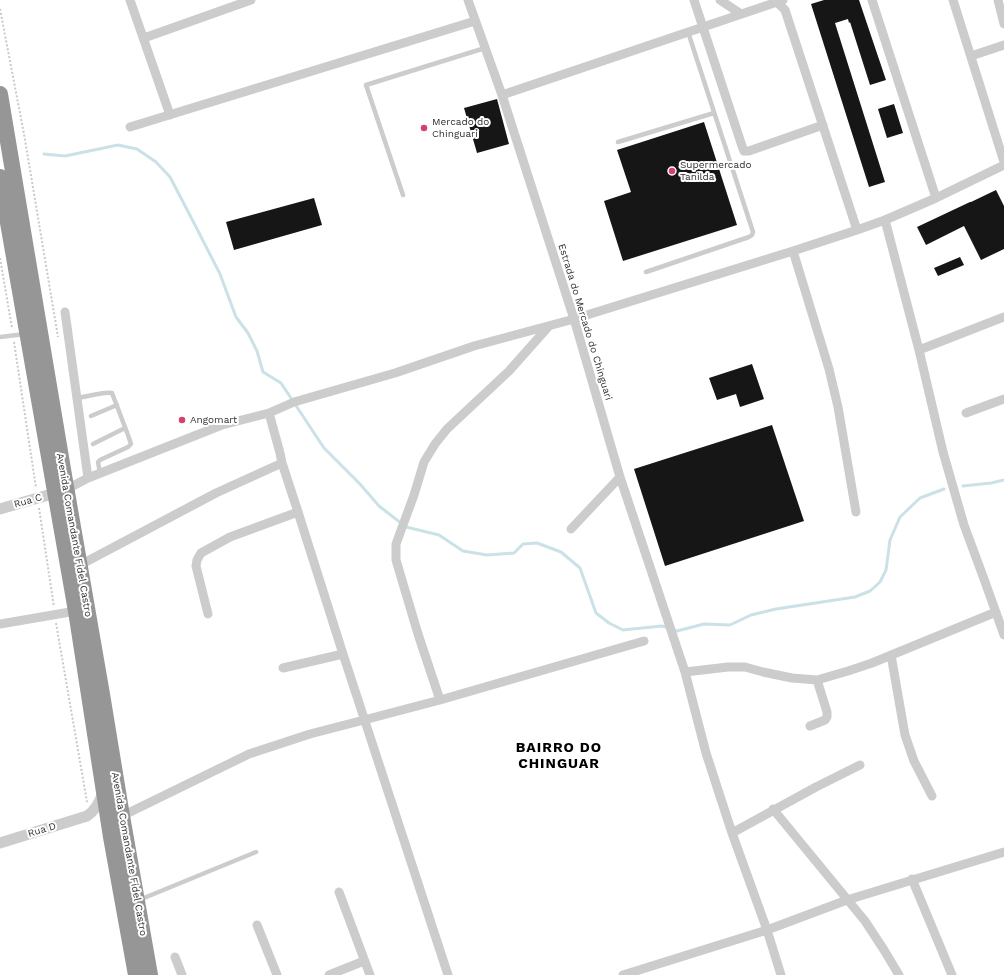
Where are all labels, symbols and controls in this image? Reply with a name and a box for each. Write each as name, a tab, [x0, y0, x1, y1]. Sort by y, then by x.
place label: Mercado do Chinguari	[432, 116, 489, 140]
marker: Mercado do Chinguari	[419, 123, 429, 133]
place label: Supermercado Tanilda	[680, 159, 751, 182]
marker: Supermercado Tanilda	[667, 166, 677, 176]
street label: Estrada do Mercado do Chinguari	[555, 242, 615, 402]
place label: Angomart	[190, 414, 237, 426]
marker: Angomart	[177, 415, 187, 425]
street label: Avenida Comandante Fidel Castro	[54, 452, 94, 618]
street label: Rua C	[13, 491, 43, 511]
district label: BAIRRO DO CHINGUAR	[516, 740, 602, 772]
street label: Avenida Comandante Fidel Castro	[109, 771, 149, 937]
street label: Rua D	[26, 820, 58, 840]

